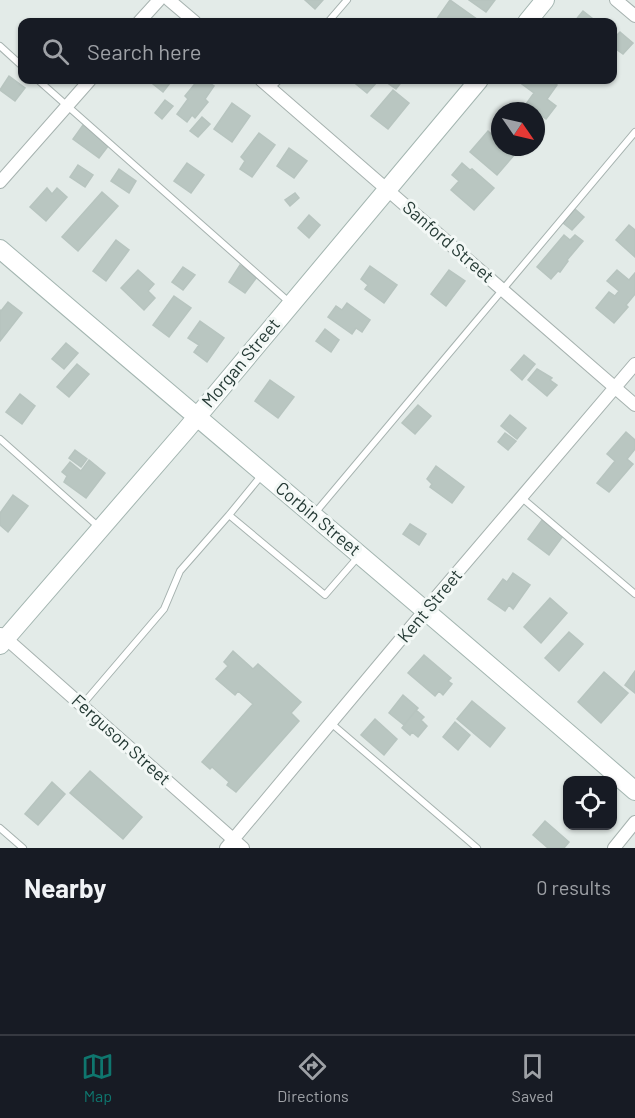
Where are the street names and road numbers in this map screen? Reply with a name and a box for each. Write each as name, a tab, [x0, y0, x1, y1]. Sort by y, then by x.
street label: Sanford Street	[399, 196, 499, 287]
street label: Morgan Street	[196, 313, 284, 412]
street label: Corbin Street	[272, 476, 366, 560]
street label: Kent Street	[392, 564, 466, 647]
street label: Ferguson Street	[68, 689, 176, 789]

